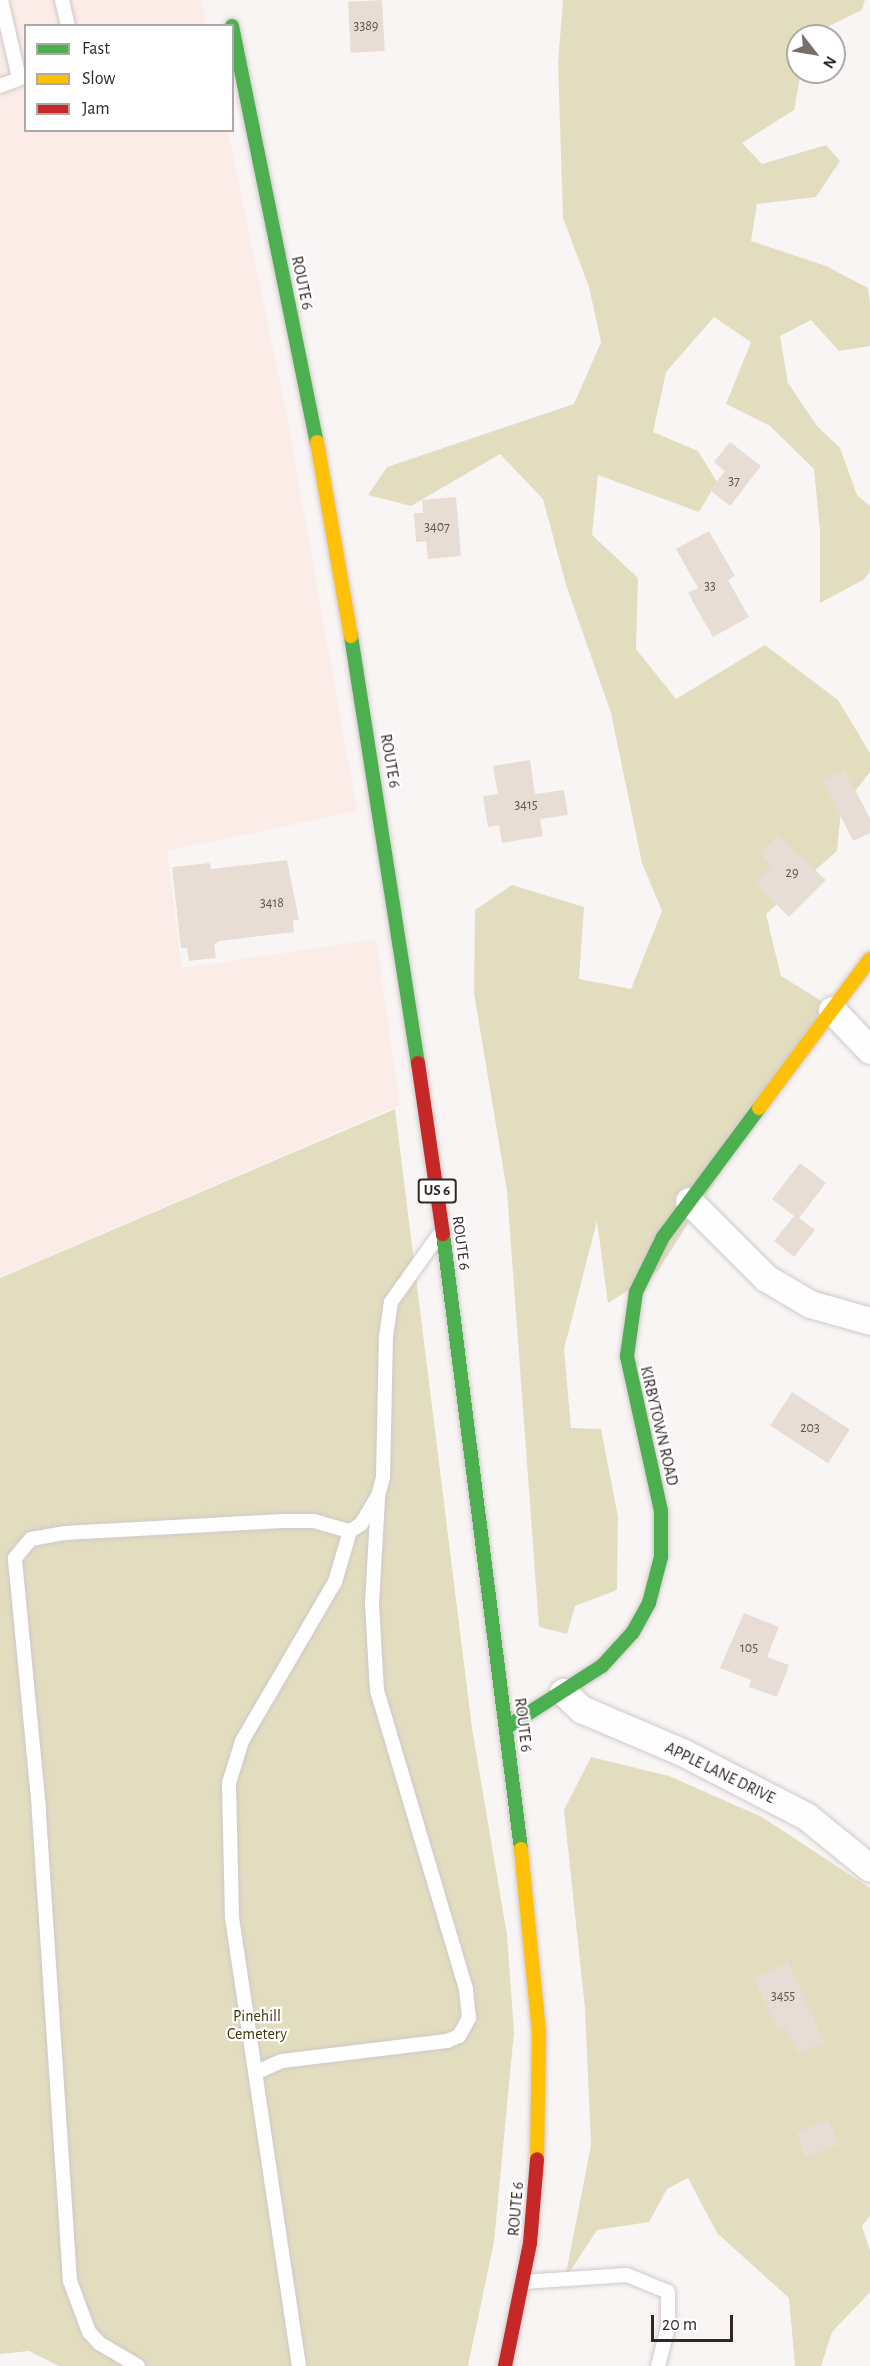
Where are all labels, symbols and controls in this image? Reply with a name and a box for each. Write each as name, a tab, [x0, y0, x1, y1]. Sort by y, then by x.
house number: 3389	[354, 18, 378, 34]
legend	[24, 24, 234, 132]
north arrow	[786, 24, 846, 84]
text: Fast	[82, 40, 110, 58]
text: N	[820, 53, 839, 71]
text: Slow	[82, 70, 115, 88]
text: Jam	[82, 100, 110, 118]
street label: ROUTE 6	[287, 254, 317, 312]
house number: 37	[728, 473, 740, 489]
house number: 3407	[424, 519, 450, 535]
house number: 33	[704, 578, 716, 594]
street label: ROUTE 6	[376, 732, 404, 790]
house number: 3415	[514, 797, 538, 813]
house number: 29	[786, 865, 798, 881]
house number: 3418	[260, 895, 284, 911]
road number: US 6	[418, 1179, 456, 1203]
street label: ROUTE 6	[448, 1215, 474, 1271]
street label: KIRBYTOWN ROAD	[636, 1364, 682, 1488]
house number: 203	[800, 1420, 820, 1436]
house number: 105	[740, 1640, 758, 1656]
street label: ROUTE 6	[510, 1697, 536, 1753]
street label: APPLE LANE DRIVE	[662, 1738, 778, 1808]
house number: 3455	[771, 1988, 795, 2004]
park label: Pinehill Cemetery	[227, 2006, 287, 2044]
street label: ROUTE 6	[504, 2181, 528, 2237]
scale bar	[654, 2303, 736, 2341]
text: 20 m	[662, 2316, 697, 2334]

